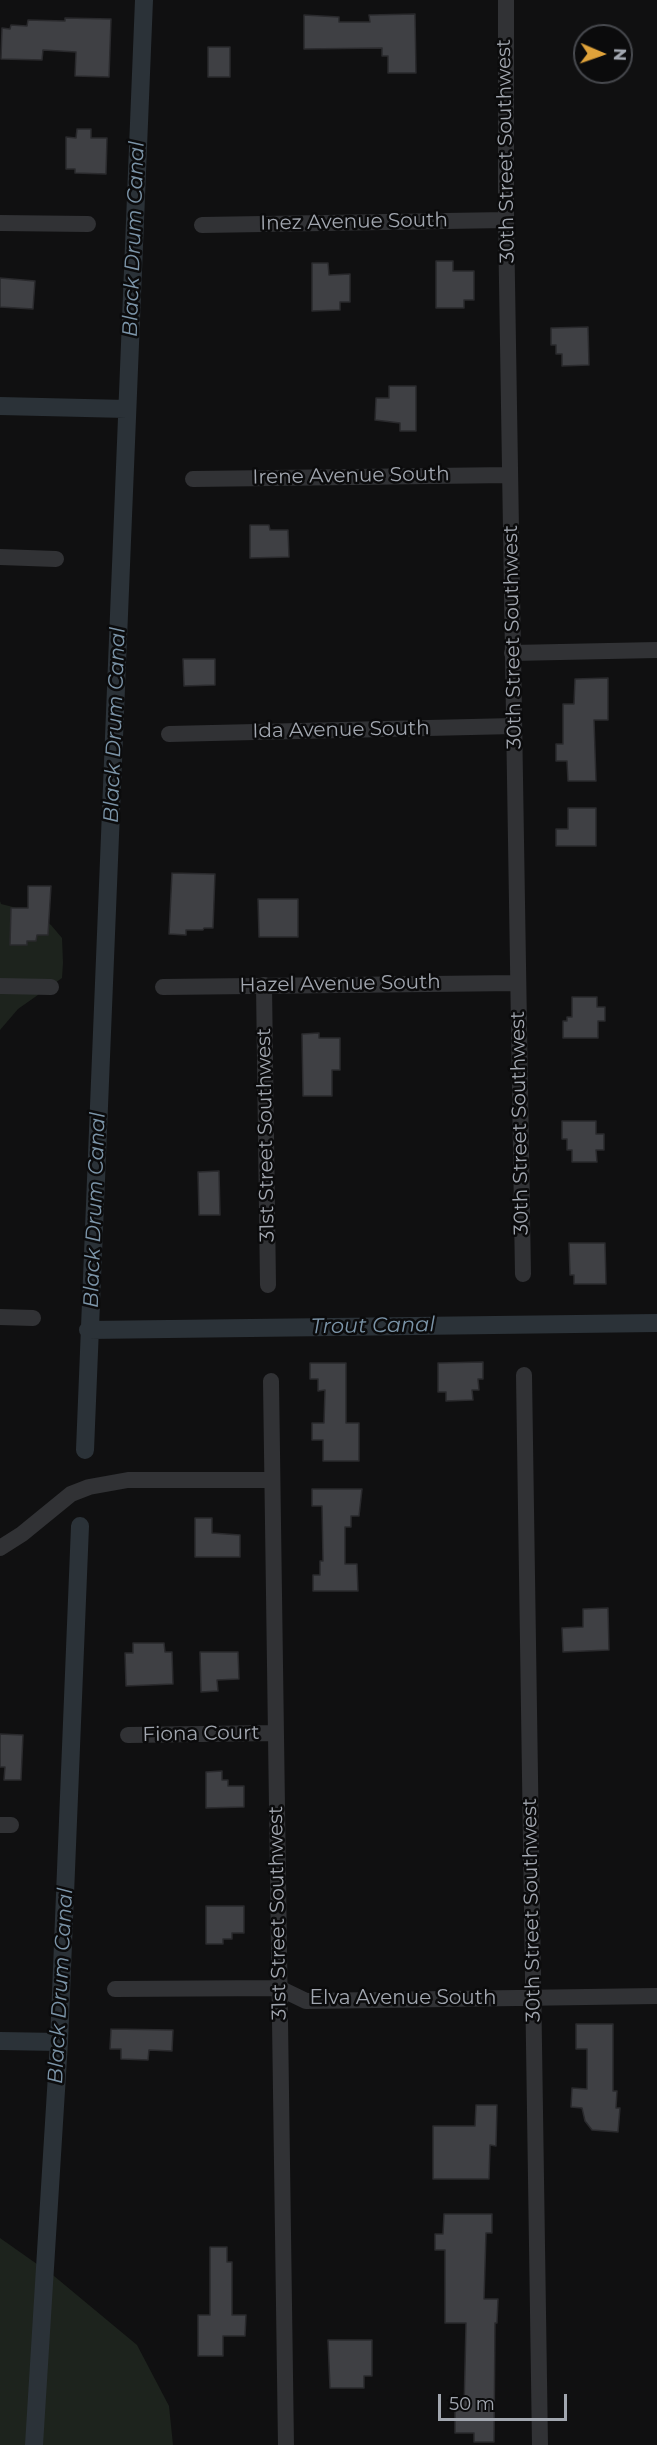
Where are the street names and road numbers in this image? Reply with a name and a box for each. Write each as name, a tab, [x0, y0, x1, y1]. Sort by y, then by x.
street label: 30th Street Southwest	[492, 39, 520, 263]
street label: Inez Avenue South	[260, 208, 448, 236]
street label: Irene Avenue South	[252, 462, 450, 490]
street label: 30th Street Southwest	[499, 525, 527, 749]
street label: Ida Avenue South	[252, 716, 430, 744]
street label: Hazel Avenue South	[239, 970, 441, 998]
street label: 30th Street Southwest	[506, 1011, 534, 1235]
street label: 31st Street Southwest	[252, 1028, 280, 1242]
street label: Fiona Court	[142, 1721, 260, 1747]
street label: 30th Street Southwest	[518, 1798, 546, 2022]
street label: 31st Street Southwest	[264, 1806, 292, 2020]
street label: Elva Avenue South	[310, 1986, 496, 2010]

